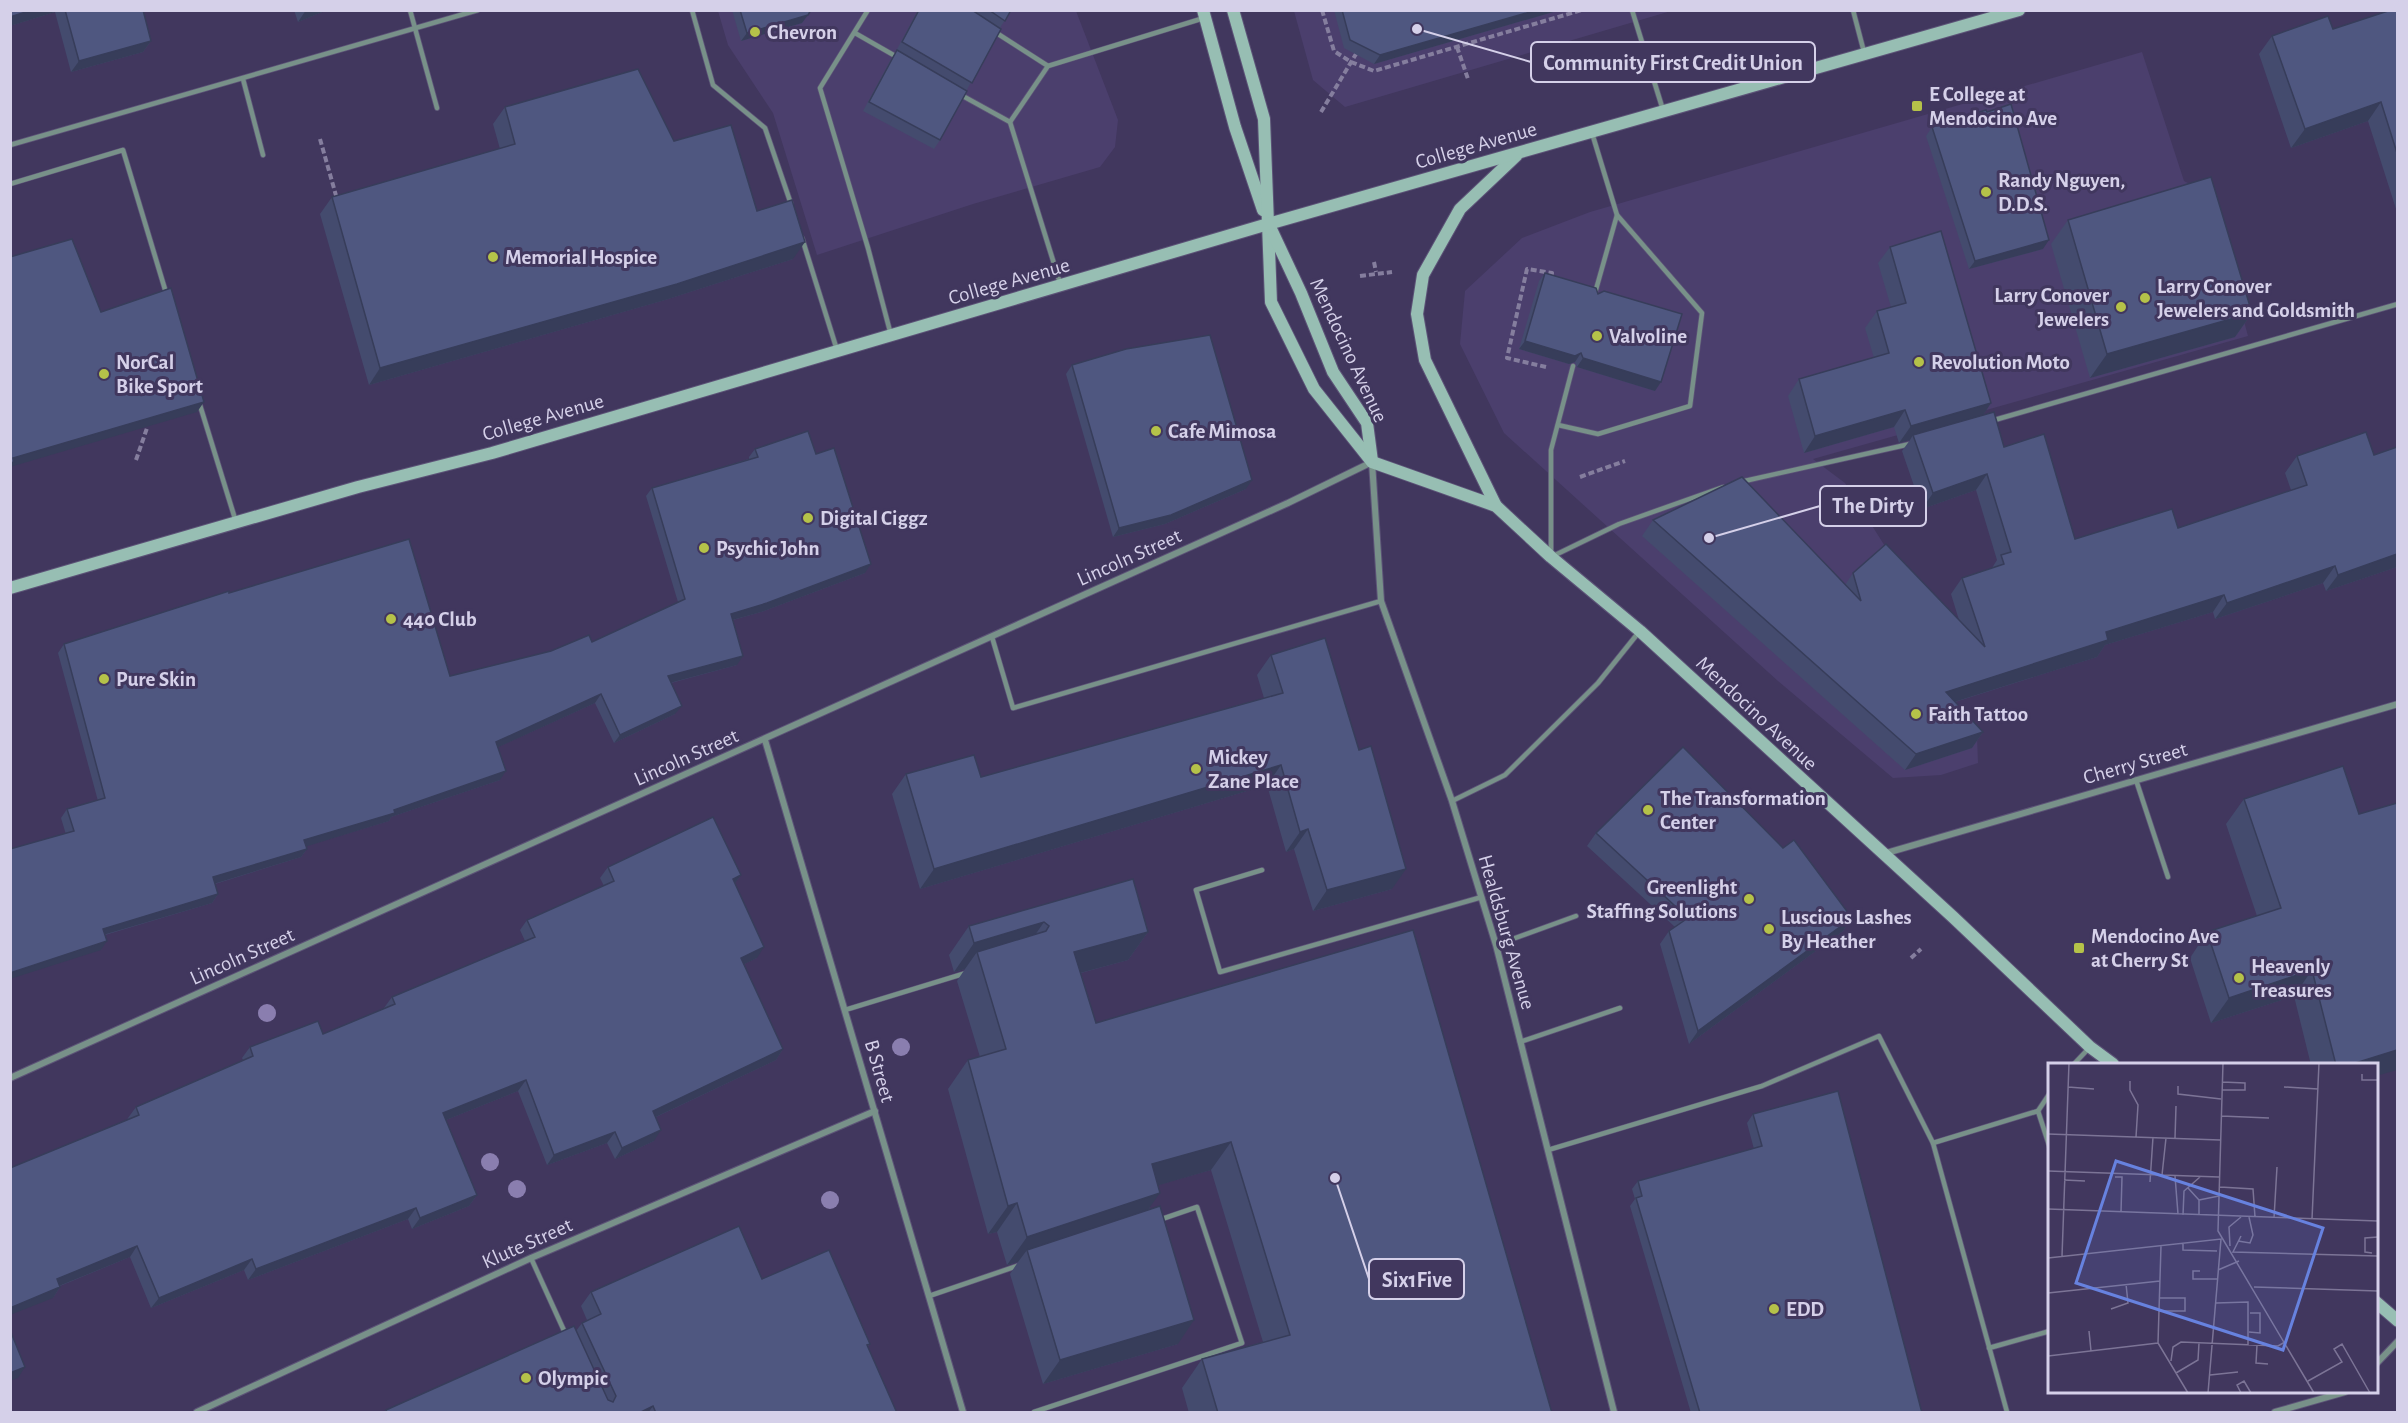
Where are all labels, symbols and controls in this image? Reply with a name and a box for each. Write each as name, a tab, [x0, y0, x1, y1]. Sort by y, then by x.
place label: Chevron	[767, 22, 837, 43]
marker: Chevron	[748, 25, 762, 39]
callout: Community First Credit Union	[1531, 42, 1815, 82]
text: Community First Credit Union	[1543, 52, 1803, 75]
place label: E College at Mendocino Ave	[1929, 84, 2057, 129]
marker: E College at Mendocino Ave	[1910, 99, 1924, 113]
street label: College Avenue	[1413, 118, 1539, 173]
place label: Randy Nguyen, D.D.S.	[1998, 170, 2125, 215]
marker: Randy Nguyen, D.D.S.	[1979, 185, 1993, 199]
place label: Memorial Hospice	[505, 247, 657, 268]
marker: Memorial Hospice	[486, 250, 500, 264]
street label: College Avenue	[946, 254, 1072, 309]
street label: Mendocino Avenue	[1306, 275, 1391, 426]
place label: Larry Conover Jewelers and Goldsmith	[2157, 276, 2355, 321]
place label: Larry Conover Jewelers	[1994, 285, 2110, 330]
marker: Larry Conover Jewelers and Goldsmith	[2138, 291, 2152, 305]
marker: Larry Conover Jewelers	[2114, 300, 2128, 314]
place label: Valvoline	[1609, 326, 1687, 347]
marker: Valvoline	[1590, 329, 1604, 343]
place label: NorCal Bike Sport	[116, 352, 203, 397]
place label: Revolution Moto	[1931, 352, 2070, 373]
marker: Revolution Moto	[1912, 355, 1926, 369]
marker: NorCal Bike Sport	[97, 367, 111, 381]
street label: College Avenue	[480, 390, 606, 445]
place label: Cafe Mimosa	[1168, 421, 1276, 442]
marker: Cafe Mimosa	[1149, 424, 1163, 438]
callout: The Dirty	[1820, 486, 1926, 526]
text: The Dirty	[1832, 495, 1914, 518]
place label: Digital Ciggz	[820, 508, 928, 529]
marker: Digital Ciggz	[801, 511, 815, 525]
street label: Lincoln Street	[1074, 525, 1185, 590]
place label: Psychic John	[716, 538, 820, 559]
marker: Psychic John	[697, 541, 711, 555]
place label: 440 Club	[403, 609, 477, 630]
marker: 440 Club	[384, 612, 398, 626]
street label: Mendocino Avenue	[1692, 652, 1821, 775]
place label: Pure Skin	[116, 669, 196, 690]
marker: Pure Skin	[97, 672, 111, 686]
place label: Faith Tattoo	[1928, 704, 2028, 725]
marker: Faith Tattoo	[1909, 707, 1923, 721]
street label: Lincoln Street	[631, 725, 742, 790]
street label: Cherry Street	[2081, 739, 2190, 788]
place label: Mickey Zane Place	[1208, 747, 1299, 792]
marker: Mickey Zane Place	[1189, 762, 1203, 776]
place label: The Transformation Center	[1660, 788, 1826, 833]
marker: The Transformation Center	[1641, 803, 1655, 817]
street label: Healdsburg Avenue	[1474, 852, 1539, 1012]
place label: Greenlight Staffing Solutions	[1586, 877, 1737, 922]
marker: Greenlight Staffing Solutions	[1742, 892, 1756, 906]
place label: Luscious Lashes By Heather	[1781, 907, 1912, 952]
marker: Luscious Lashes By Heather	[1762, 922, 1776, 936]
street label: Lincoln Street	[187, 924, 298, 989]
place label: Mendocino Ave at Cherry St	[2091, 926, 2219, 971]
marker: Mendocino Ave at Cherry St	[2072, 941, 2086, 955]
place label: Heavenly Treasures	[2251, 956, 2332, 1001]
marker: Heavenly Treasures	[2232, 971, 2246, 985]
street label: B Street	[861, 1037, 899, 1105]
inset map	[2048, 1063, 2378, 1393]
street label: Klute Street	[479, 1214, 576, 1273]
callout: Six1Five	[1369, 1259, 1464, 1299]
text: Six1Five	[1382, 1269, 1452, 1291]
place label: EDD	[1786, 1299, 1824, 1320]
marker: EDD	[1767, 1302, 1781, 1316]
place label: Olympic	[538, 1368, 608, 1389]
marker: Olympic	[519, 1371, 533, 1385]

